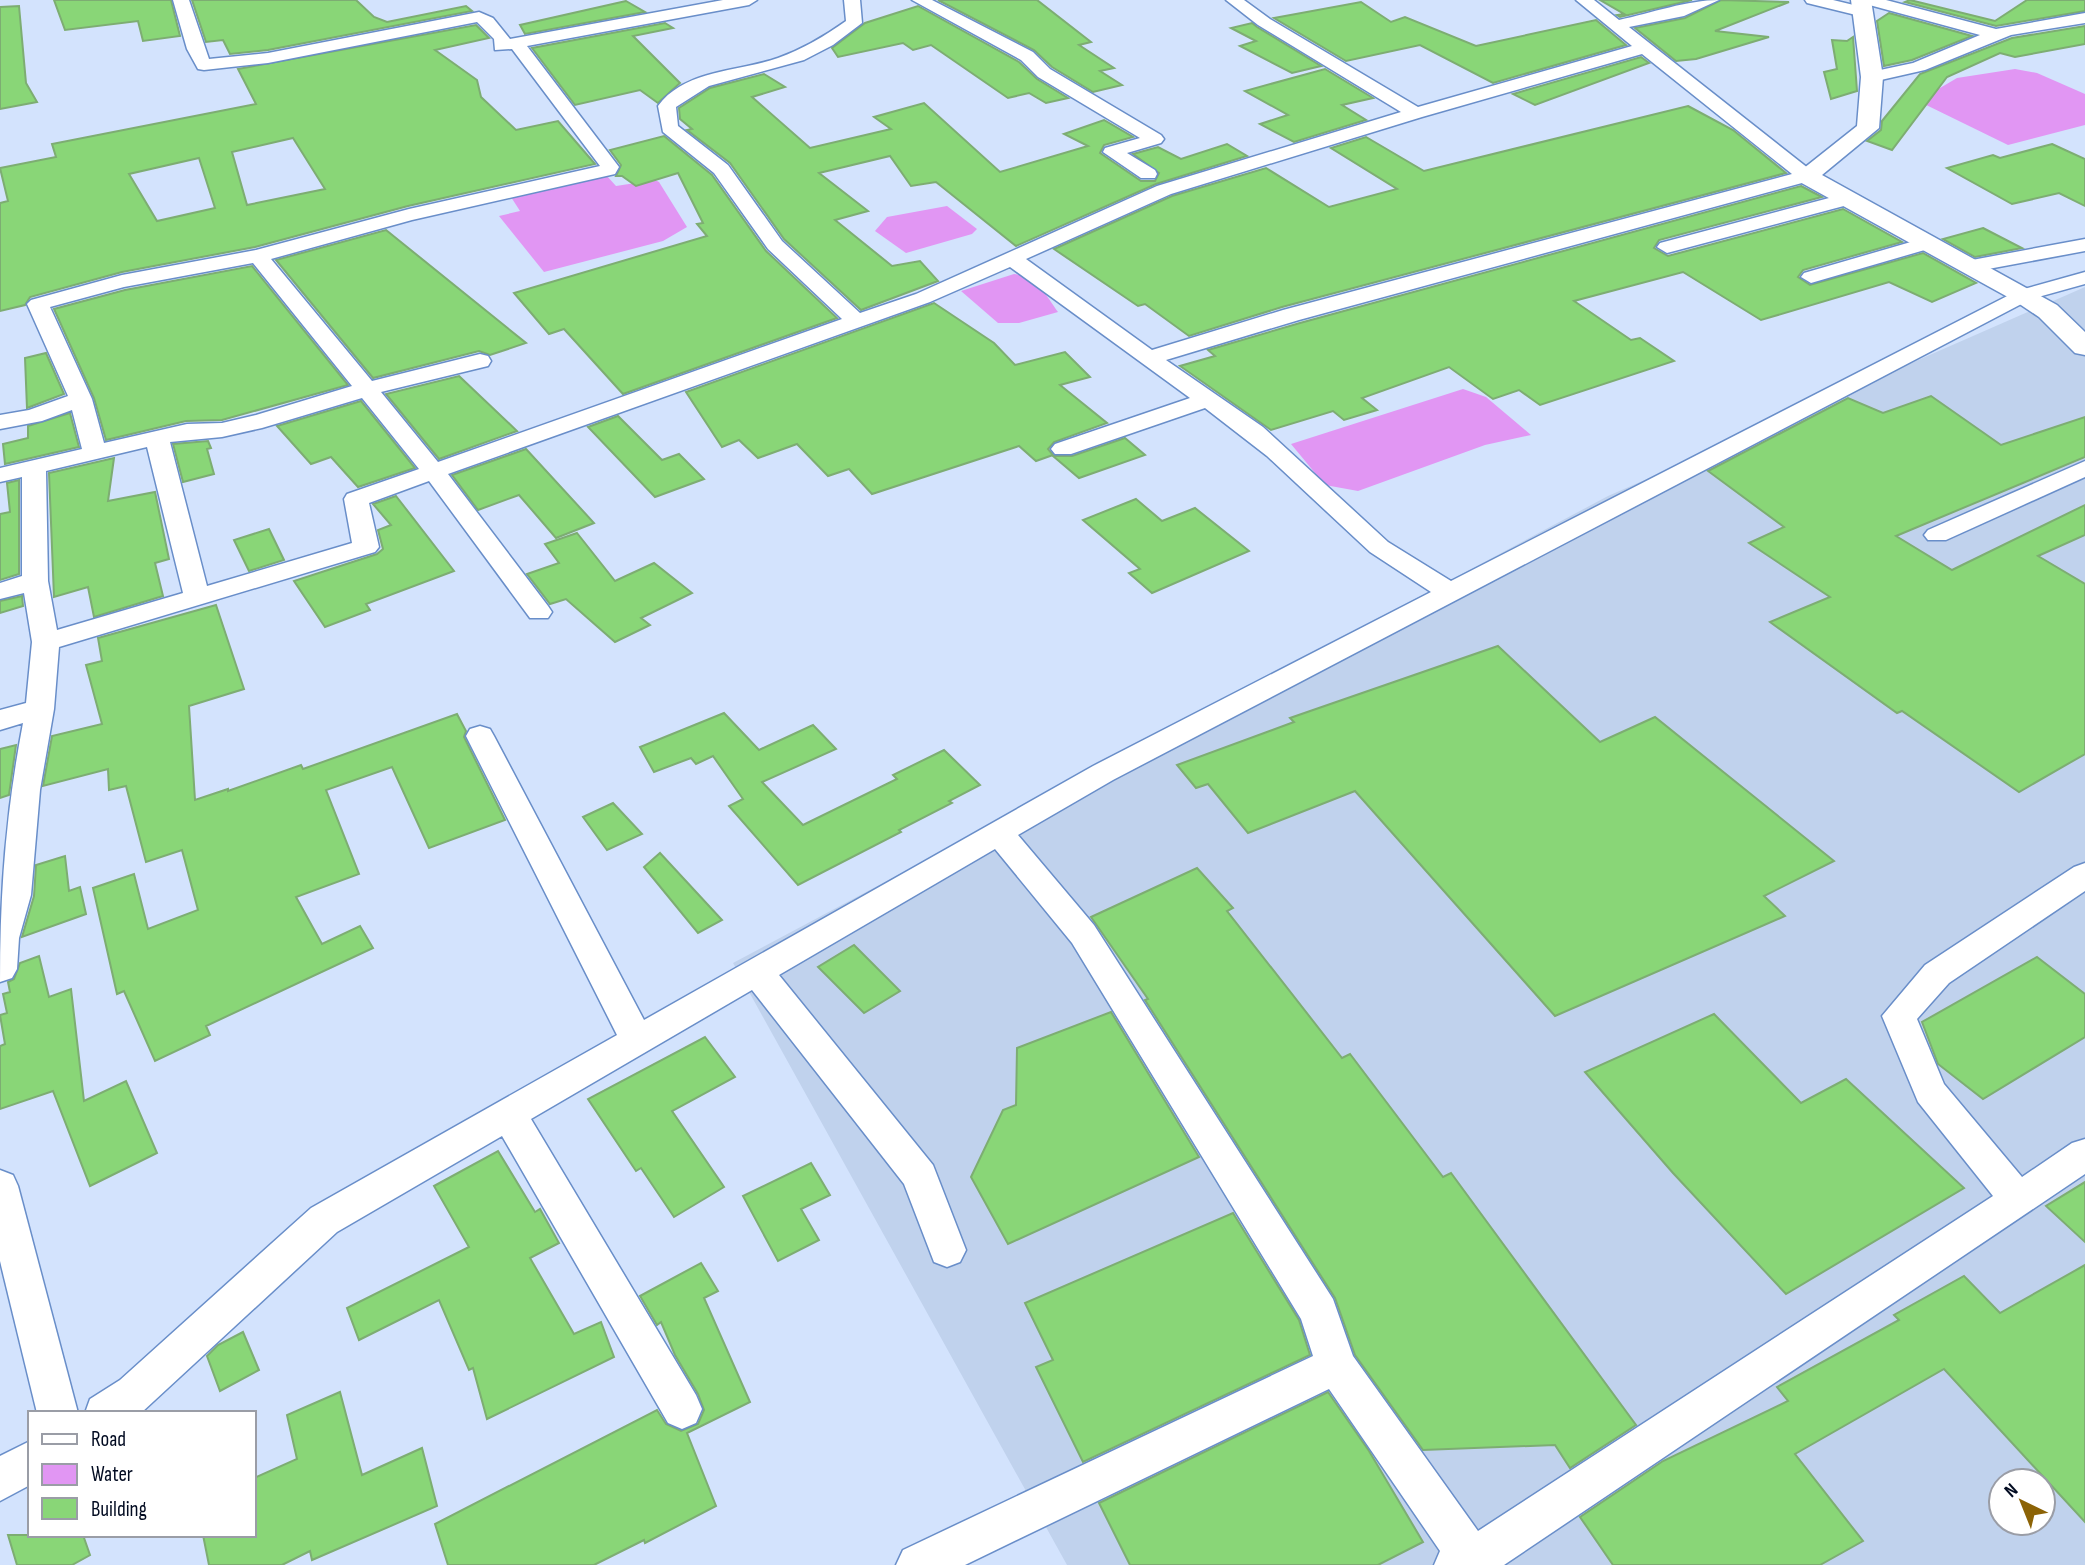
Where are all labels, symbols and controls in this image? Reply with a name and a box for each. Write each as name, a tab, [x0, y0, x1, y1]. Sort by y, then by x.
legend	[28, 1411, 256, 1537]
text: Road	[91, 1427, 126, 1452]
text: Water	[91, 1462, 133, 1487]
north arrow	[1987, 1467, 2057, 1537]
text: N	[2000, 1479, 2023, 1503]
text: Building	[91, 1497, 147, 1522]

